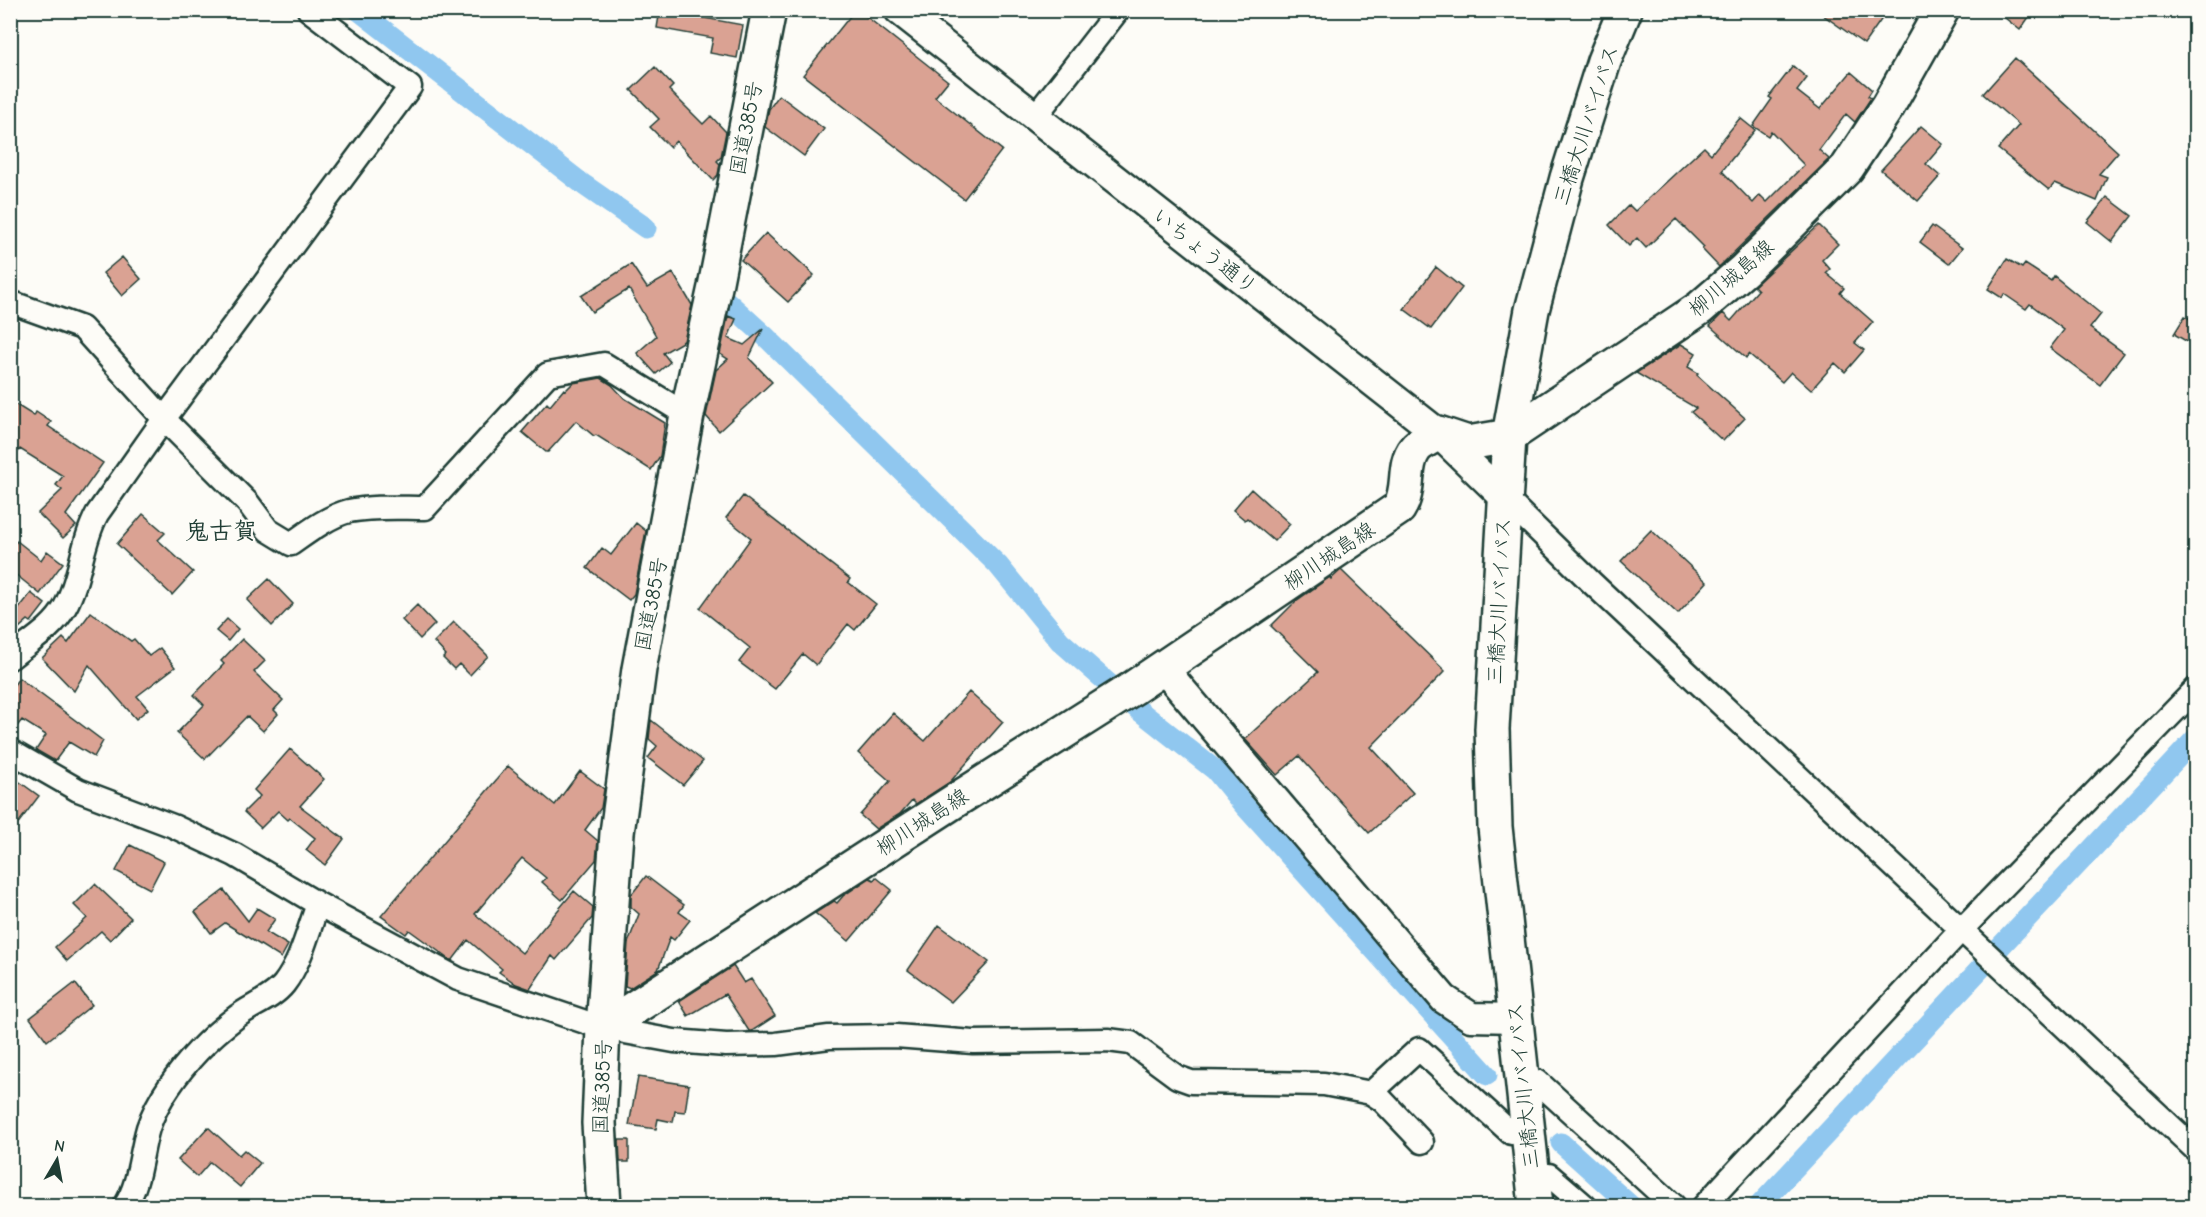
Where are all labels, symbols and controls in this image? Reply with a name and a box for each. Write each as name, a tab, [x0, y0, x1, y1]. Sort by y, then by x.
street label: 三橋大川バイパス	[1549, 42, 1623, 208]
street label: 国道385号	[725, 79, 767, 177]
street label: いちょう通り	[1148, 203, 1262, 299]
street label: 柳川城島線	[1684, 235, 1778, 321]
district label: 鬼古賀	[185, 517, 257, 545]
street label: 柳川城島線	[1279, 517, 1379, 595]
street label: 三橋大川バイパス	[1483, 517, 1515, 685]
street label: 国道385号	[630, 555, 672, 653]
street label: 柳川城島線	[871, 783, 973, 861]
street label: 三橋大川バイパス	[1502, 1001, 1544, 1171]
street label: 国道385号	[588, 1039, 616, 1135]
north arrow	[27, 1130, 87, 1190]
text: N	[53, 1136, 66, 1156]

